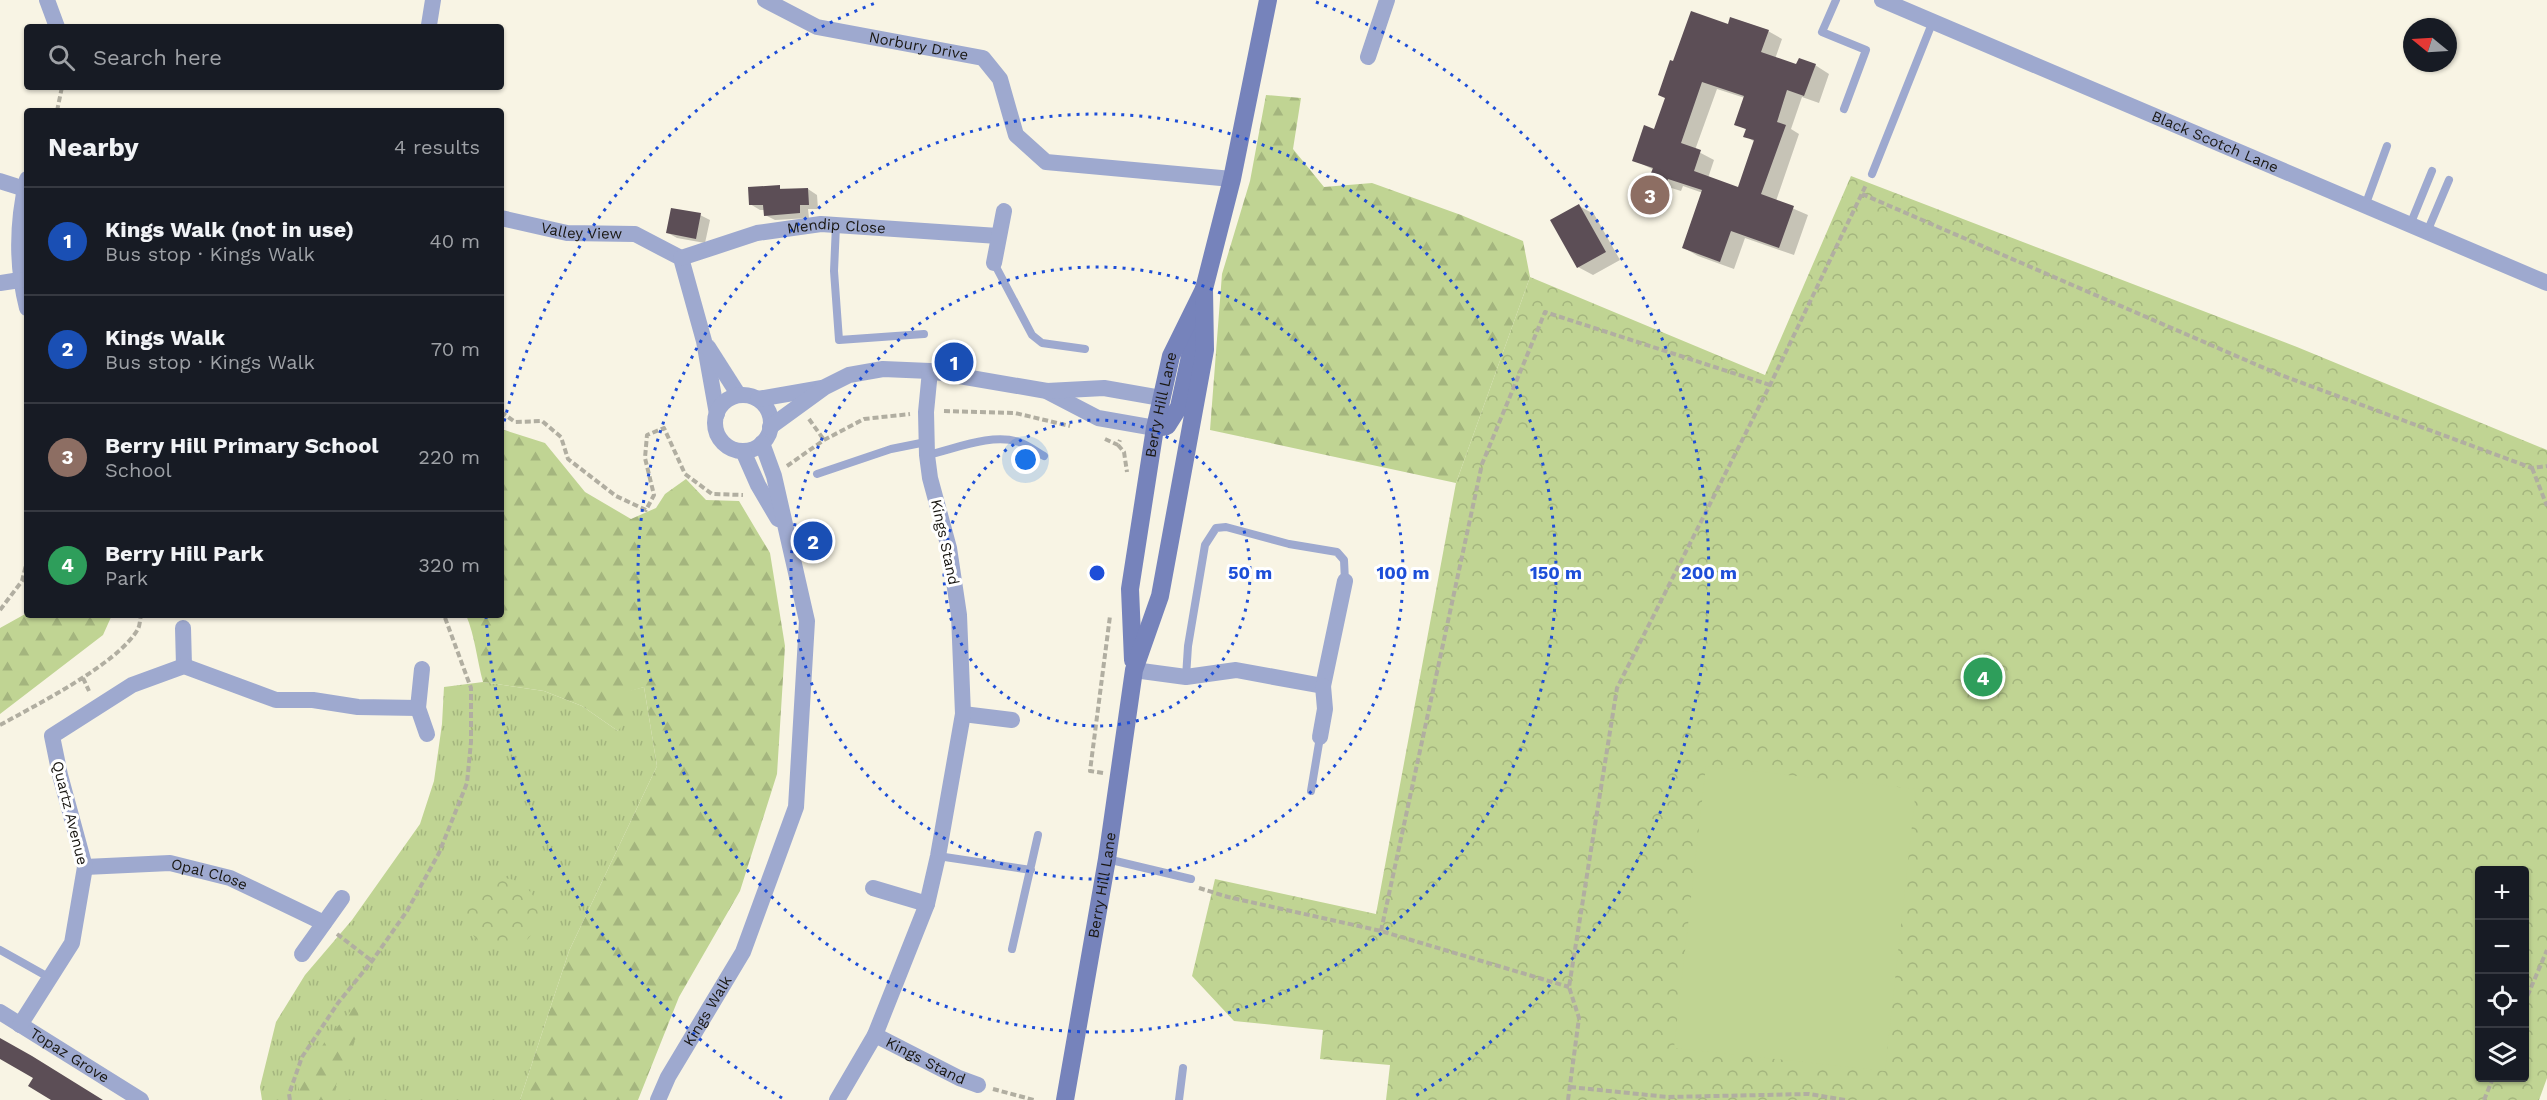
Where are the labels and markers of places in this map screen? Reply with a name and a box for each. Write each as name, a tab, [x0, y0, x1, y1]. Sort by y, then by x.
pin: 3	[1630, 172, 1670, 218]
pin: 1	[934, 340, 974, 385]
pin: 2	[794, 518, 832, 564]
centre of rings	[1087, 563, 1107, 583]
pin: 4	[1964, 654, 2002, 700]

